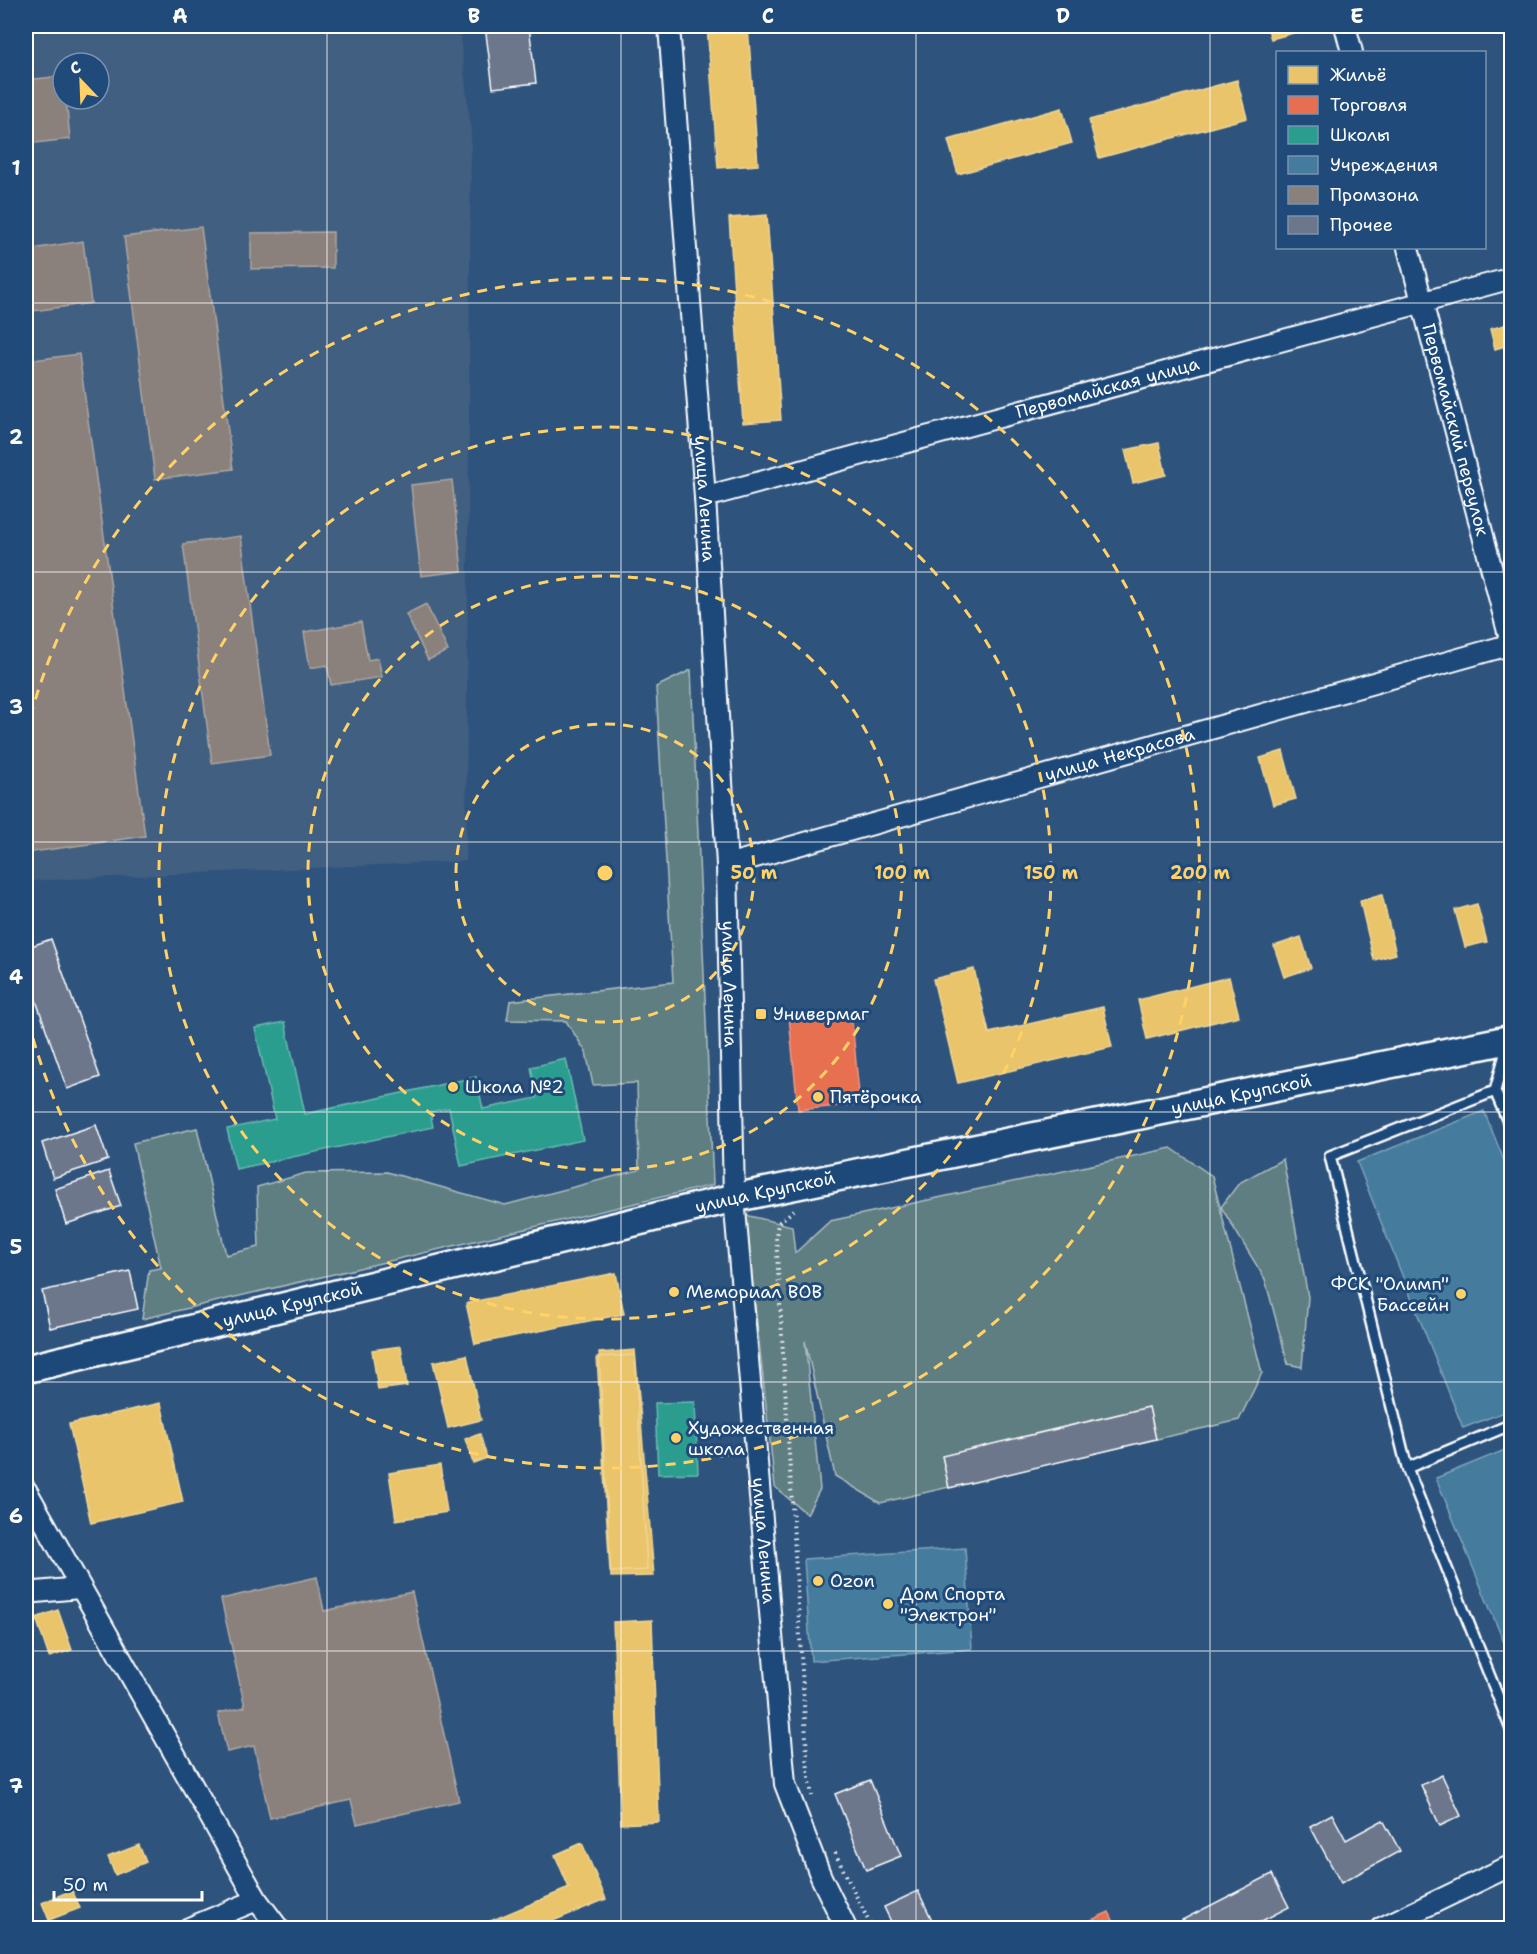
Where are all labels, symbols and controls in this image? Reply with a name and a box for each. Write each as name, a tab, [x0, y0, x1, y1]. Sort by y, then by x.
text: A	[172, 3, 188, 29]
text: B	[468, 3, 480, 29]
text: C	[762, 3, 774, 29]
text: D	[1056, 3, 1070, 29]
text: E	[1350, 3, 1364, 29]
north arrow	[51, 51, 111, 111]
legend	[1276, 51, 1486, 249]
text: С	[67, 56, 84, 79]
text: Жильё	[1330, 63, 1387, 87]
text: Торговля	[1330, 93, 1408, 117]
text: Школы	[1330, 123, 1390, 147]
text: Учреждения	[1330, 153, 1438, 177]
text: 1	[11, 155, 21, 181]
text: Промзона	[1330, 183, 1419, 207]
text: Прочее	[1330, 213, 1393, 237]
street label: Первомайский переулок	[1416, 321, 1495, 539]
street label: Первомайская улица	[1013, 351, 1202, 424]
text: 2	[9, 424, 23, 450]
street label: улица Ленина	[688, 435, 721, 562]
text: 3	[9, 694, 23, 720]
street label: улица Некрасова	[1042, 722, 1197, 787]
text: 50 m	[731, 861, 778, 885]
text: 100 m	[874, 861, 930, 885]
text: 150 m	[1024, 861, 1079, 885]
text: 200 m	[1170, 861, 1231, 885]
centre of rings	[595, 863, 615, 883]
street label: улица Ленина	[716, 920, 743, 1047]
text: 4	[9, 964, 23, 990]
place label: Универмаг	[773, 1002, 869, 1026]
marker: Универмаг	[754, 1007, 768, 1021]
street label: улица Крупской	[1169, 1068, 1314, 1120]
place label: Школа №2	[465, 1075, 564, 1099]
marker: Школа №2	[446, 1080, 460, 1094]
place label: Пятёрочка	[830, 1085, 921, 1109]
marker: Пятёрочка	[811, 1090, 825, 1104]
street label: улица Крупской	[693, 1166, 837, 1219]
text: 5	[10, 1234, 22, 1260]
place label: ФСК "Олимп" Бассейн	[1331, 1272, 1449, 1317]
street label: улица Крупской	[220, 1276, 365, 1333]
place label: Мемориал ВОВ	[686, 1280, 822, 1304]
marker: Мемориал ВОВ	[667, 1285, 681, 1299]
marker: ФСК "Олимп" Бассейн	[1454, 1287, 1468, 1301]
place label: Художественная школа	[688, 1416, 834, 1461]
marker: Художественная школа	[669, 1431, 683, 1445]
street label: улица Ленина	[746, 1477, 781, 1605]
text: 6	[9, 1503, 23, 1529]
place label: Ozon	[830, 1569, 875, 1593]
marker: Ozon	[811, 1574, 825, 1588]
place label: Дом Спорта "Электрон"	[900, 1582, 1005, 1627]
marker: Дом Спорта "Электрон"	[881, 1597, 895, 1611]
text: 7	[9, 1773, 23, 1799]
scale bar	[54, 1864, 202, 1902]
text: 50 m	[63, 1873, 108, 1897]

